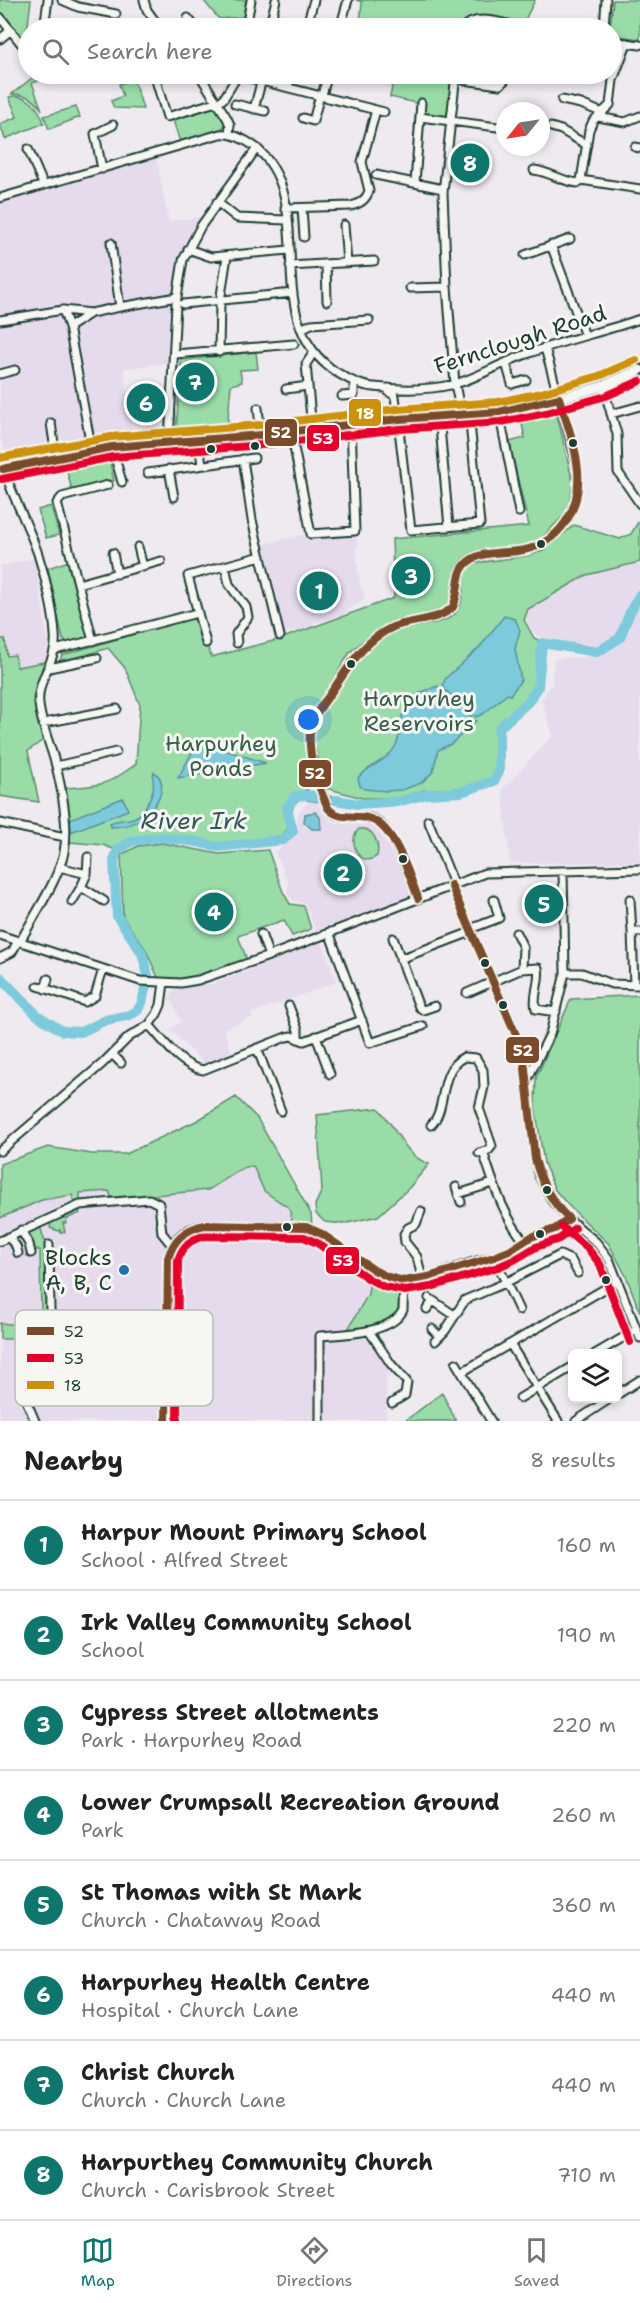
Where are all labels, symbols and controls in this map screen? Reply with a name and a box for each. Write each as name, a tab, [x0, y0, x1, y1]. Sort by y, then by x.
search box	[18, 18, 622, 84]
icon: search	[39, 35, 72, 68]
text: Search here	[87, 37, 213, 66]
north arrow	[496, 102, 550, 156]
pin: 8	[450, 140, 490, 186]
street label: Fernclough Road	[430, 298, 610, 381]
pin: 7	[176, 360, 214, 404]
pin: 6	[126, 380, 166, 426]
line badge: 18	[348, 398, 382, 427]
text: 18	[356, 403, 374, 424]
line badge: 52	[264, 418, 298, 447]
text: 52	[271, 422, 291, 443]
line badge: 53	[306, 424, 340, 452]
text: 53	[313, 428, 333, 449]
unlabelled marker	[567, 437, 579, 449]
unlabelled marker	[249, 440, 261, 452]
unlabelled marker	[205, 443, 217, 455]
unlabelled marker	[535, 538, 547, 550]
pin: 3	[392, 554, 430, 598]
pin: 1	[300, 568, 338, 614]
unlabelled marker	[345, 658, 357, 670]
park label: Harpurhey Reservoirs	[363, 684, 475, 738]
your location	[294, 705, 323, 734]
park label: Harpurhey Ponds	[165, 729, 277, 783]
line badge: 52	[298, 759, 332, 788]
text: 52	[305, 763, 325, 784]
water label: River Irk	[141, 805, 247, 837]
pin: 2	[324, 850, 362, 896]
unlabelled marker	[397, 853, 409, 865]
pin: 5	[524, 882, 564, 926]
pin: 4	[194, 890, 234, 934]
unlabelled marker	[479, 957, 491, 969]
unlabelled marker	[497, 999, 509, 1011]
line badge: 52	[505, 1036, 540, 1064]
text: 52	[513, 1040, 533, 1061]
unlabelled marker	[541, 1184, 553, 1196]
unlabelled marker	[281, 1221, 293, 1233]
unlabelled marker	[534, 1228, 546, 1240]
place label: Blocks A, B, C	[45, 1243, 112, 1297]
line badge: 53	[325, 1246, 360, 1275]
text: 53	[333, 1250, 353, 1271]
marker: Blocks A, B, C	[117, 1263, 131, 1277]
unlabelled marker	[600, 1274, 612, 1286]
legend	[15, 1310, 213, 1406]
text: 52	[64, 1321, 84, 1342]
text: 53	[64, 1348, 84, 1369]
map controls	[568, 1349, 622, 1403]
button: layers	[568, 1349, 622, 1403]
text: 18	[64, 1375, 82, 1396]
text: Nearby	[24, 1443, 123, 1478]
text: 8 results	[530, 1447, 616, 1473]
text: Harpur Mount Primary School	[81, 1518, 427, 1547]
text: 1	[39, 1532, 48, 1558]
text: 160 m	[557, 1532, 616, 1558]
text: School · Alfred Street	[81, 1547, 288, 1573]
text: Irk Valley Community School	[81, 1608, 412, 1637]
text: 2	[37, 1622, 51, 1648]
text: 190 m	[557, 1622, 616, 1648]
text: School	[81, 1637, 144, 1663]
text: Cypress Street allotments	[81, 1698, 379, 1727]
text: 3	[37, 1712, 51, 1738]
text: 220 m	[552, 1712, 616, 1738]
text: Park · Harpurhey Road	[81, 1727, 302, 1753]
text: Lower Crumpsall Recreation Ground	[81, 1788, 500, 1817]
text: 4	[37, 1802, 51, 1828]
text: 260 m	[551, 1802, 616, 1828]
text: Park	[81, 1817, 124, 1843]
text: St Thomas with St Mark	[81, 1878, 362, 1907]
text: 5	[37, 1892, 50, 1918]
text: 360 m	[551, 1892, 616, 1918]
text: Church · Chataway Road	[81, 1907, 321, 1933]
text: Harpurhey Health Centre	[81, 1968, 370, 1997]
text: 6	[37, 1982, 51, 2008]
text: 440 m	[551, 1982, 616, 2008]
text: Hospital · Church Lane	[81, 1997, 299, 2023]
text: Christ Church	[81, 2058, 235, 2087]
text: 7	[37, 2072, 51, 2098]
text: 440 m	[551, 2072, 616, 2098]
text: Church · Church Lane	[81, 2087, 286, 2113]
text: Harpurthey Community Church	[81, 2148, 433, 2177]
text: 8	[37, 2162, 51, 2188]
text: 710 m	[557, 2162, 616, 2188]
text: Church · Carisbrook Street	[81, 2177, 335, 2203]
tab: Map	[81, 2234, 115, 2291]
tab: Directions	[276, 2234, 353, 2291]
tab: Saved	[514, 2234, 559, 2291]

